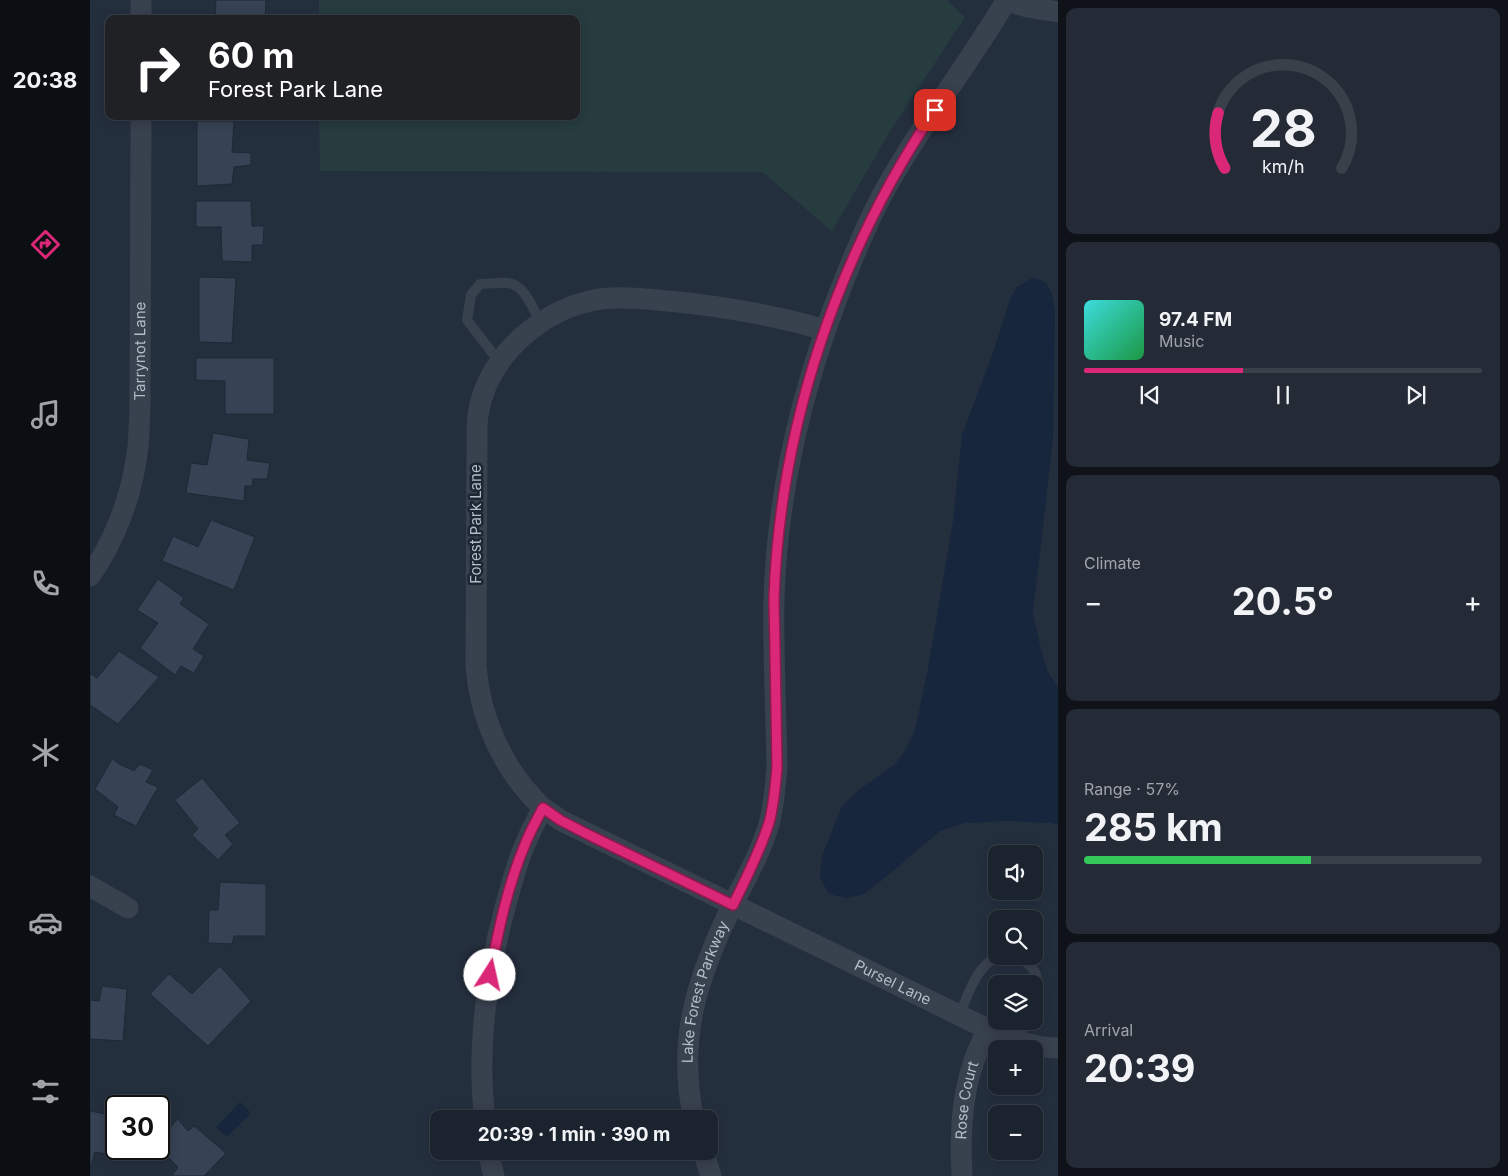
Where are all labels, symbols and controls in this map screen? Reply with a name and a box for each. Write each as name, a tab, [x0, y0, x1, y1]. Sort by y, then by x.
text: 60 m	[208, 34, 295, 76]
icon: right	[125, 35, 190, 100]
text: 20:38	[13, 67, 77, 93]
text: Forest Park Lane	[208, 76, 383, 102]
pin	[914, 89, 956, 131]
icon: arrive	[921, 96, 949, 124]
text: 28	[1250, 97, 1316, 160]
text: km/h	[1262, 156, 1304, 177]
icon: directions	[28, 227, 63, 262]
street label: Tarrynot Lane	[130, 302, 149, 400]
text: 97.4 FM	[1159, 308, 1232, 331]
text: Music	[1159, 331, 1204, 351]
icon: previous	[1136, 381, 1164, 409]
icon: pause	[1269, 381, 1297, 409]
icon: next	[1402, 381, 1430, 409]
icon: music	[28, 397, 63, 432]
street label: Forest Park Lane	[466, 464, 485, 584]
text: Climate	[1084, 553, 1141, 573]
icon: phone	[28, 566, 63, 601]
text: 20.5°	[1232, 578, 1334, 624]
text: −	[1084, 585, 1103, 619]
text: +	[1463, 585, 1482, 619]
icon: climate	[28, 735, 63, 770]
text: Range · 57%	[1084, 779, 1180, 799]
text: 285 km	[1084, 804, 1223, 850]
map controls	[988, 845, 1043, 1160]
button: sound	[988, 845, 1043, 900]
icon: car	[28, 905, 63, 940]
button: search	[988, 910, 1043, 965]
street label: Lake Forest Parkway	[678, 917, 733, 1063]
position arrow	[463, 948, 515, 1000]
street label: Pursel Lane	[851, 955, 935, 1009]
button: layers	[988, 975, 1043, 1030]
text: Arrival	[1084, 1020, 1133, 1040]
button: +	[988, 1040, 1043, 1095]
text: 20:39	[1084, 1045, 1195, 1091]
street label: Rose Court	[951, 1059, 982, 1140]
icon: filters	[28, 1074, 63, 1109]
speed limit sign: 30	[105, 1095, 170, 1160]
button: −	[988, 1105, 1043, 1160]
text: 20:39 · 1 min · 390 m	[478, 1123, 670, 1146]

